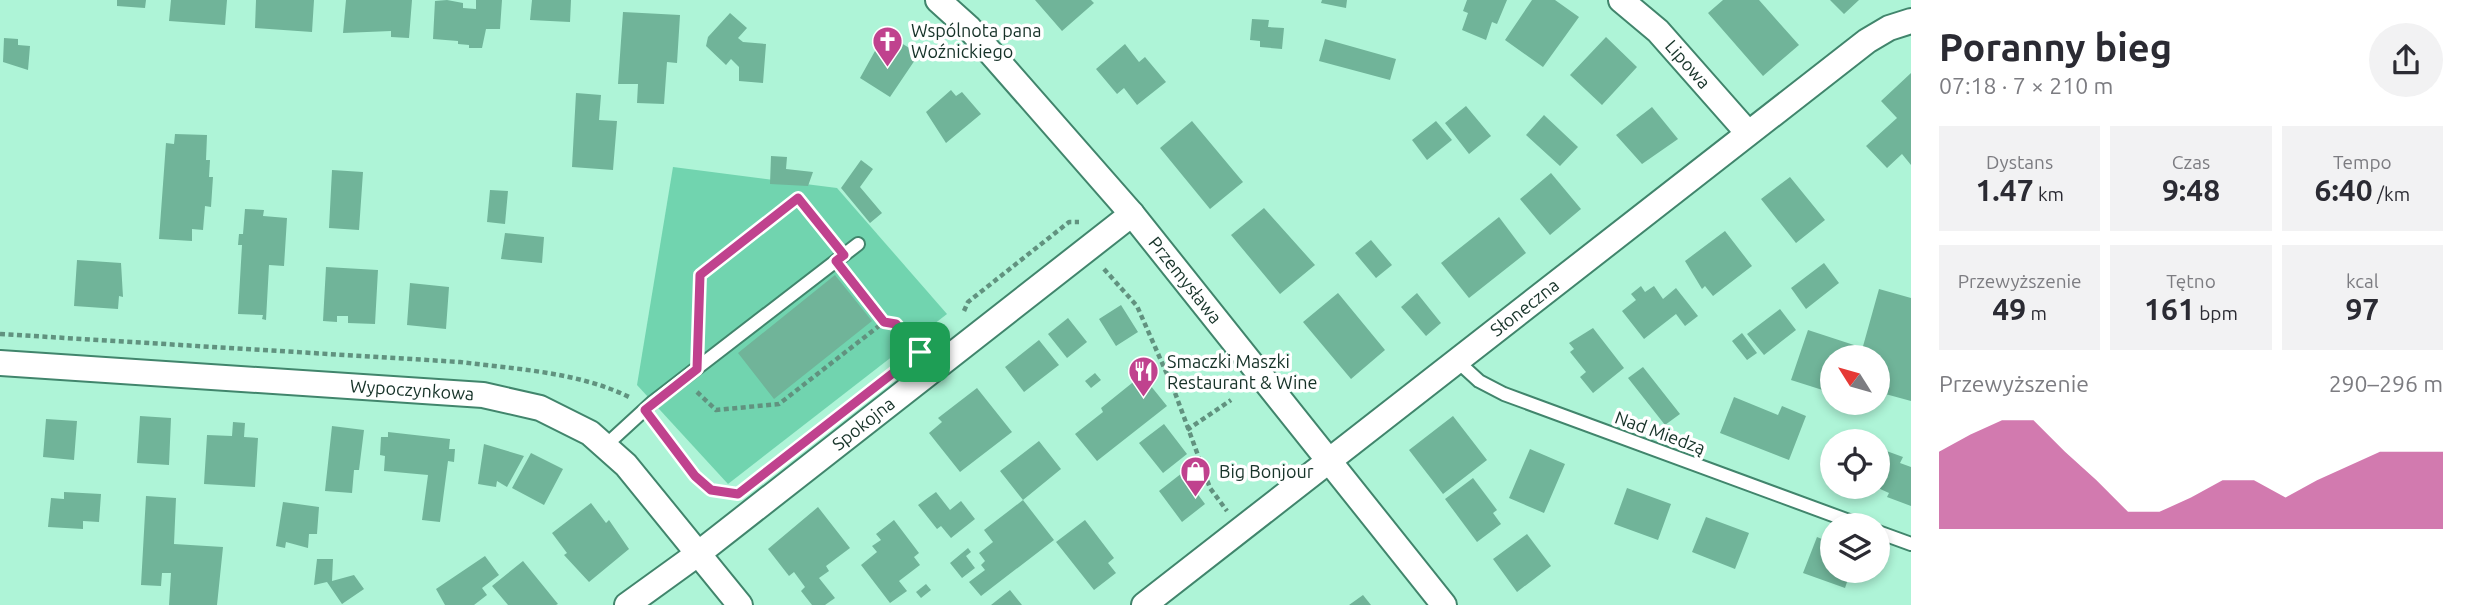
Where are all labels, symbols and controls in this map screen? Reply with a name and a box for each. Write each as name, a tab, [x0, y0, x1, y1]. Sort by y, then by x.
place label: Wspólnota pana Woźnickiego	[911, 20, 1042, 61]
button: share	[2369, 23, 2443, 97]
church icon: Wspólnota pana Woźnickiego	[871, 24, 905, 68]
text: Poranny bieg	[1939, 26, 2172, 68]
street label: Lipowa	[1662, 36, 1715, 92]
text: 07:18 · 7 × 210 m	[1939, 73, 2113, 98]
text: Dystans	[1986, 151, 2053, 173]
text: Czas	[2172, 151, 2210, 173]
text: Tempo	[2333, 151, 2392, 173]
text: 1.47	[1975, 173, 2034, 207]
text: 9:48	[2162, 173, 2220, 207]
text: 6:40	[2315, 173, 2373, 207]
text: km	[2034, 183, 2064, 205]
text: /km	[2373, 183, 2410, 205]
street label: Przemysława	[1145, 232, 1226, 327]
text: Przewyższenie	[1958, 270, 2082, 292]
text: Tętno	[2166, 270, 2216, 292]
text: kcal	[2346, 270, 2379, 292]
street label: Słoneczna	[1486, 274, 1562, 340]
text: 49	[1992, 292, 2026, 326]
text: 161	[2144, 292, 2195, 326]
text: 97	[2345, 292, 2379, 326]
text: m	[2026, 302, 2047, 324]
text: bpm	[2195, 302, 2238, 324]
pin	[890, 322, 950, 382]
icon: arrive	[901, 333, 939, 371]
north arrow	[1820, 345, 1890, 415]
map controls	[1820, 345, 1890, 583]
place label: Smaczki Maszki Restaurant & Wine	[1167, 351, 1318, 392]
restaurant icon: Smaczki Maszki Restaurant & Wine	[1127, 355, 1161, 399]
text: Przewyższenie	[1939, 371, 2089, 396]
text: 290–296 m	[2329, 371, 2443, 396]
street label: Wypoczynkowa	[349, 375, 475, 403]
street label: Spokojna	[828, 393, 898, 454]
street label: Nad Miedzą	[1612, 406, 1708, 458]
button: locate	[1820, 429, 1890, 499]
shop icon: Big Bonjour	[1179, 455, 1213, 499]
place label: Big Bonjour	[1219, 461, 1314, 481]
button: layers	[1820, 513, 1890, 583]

